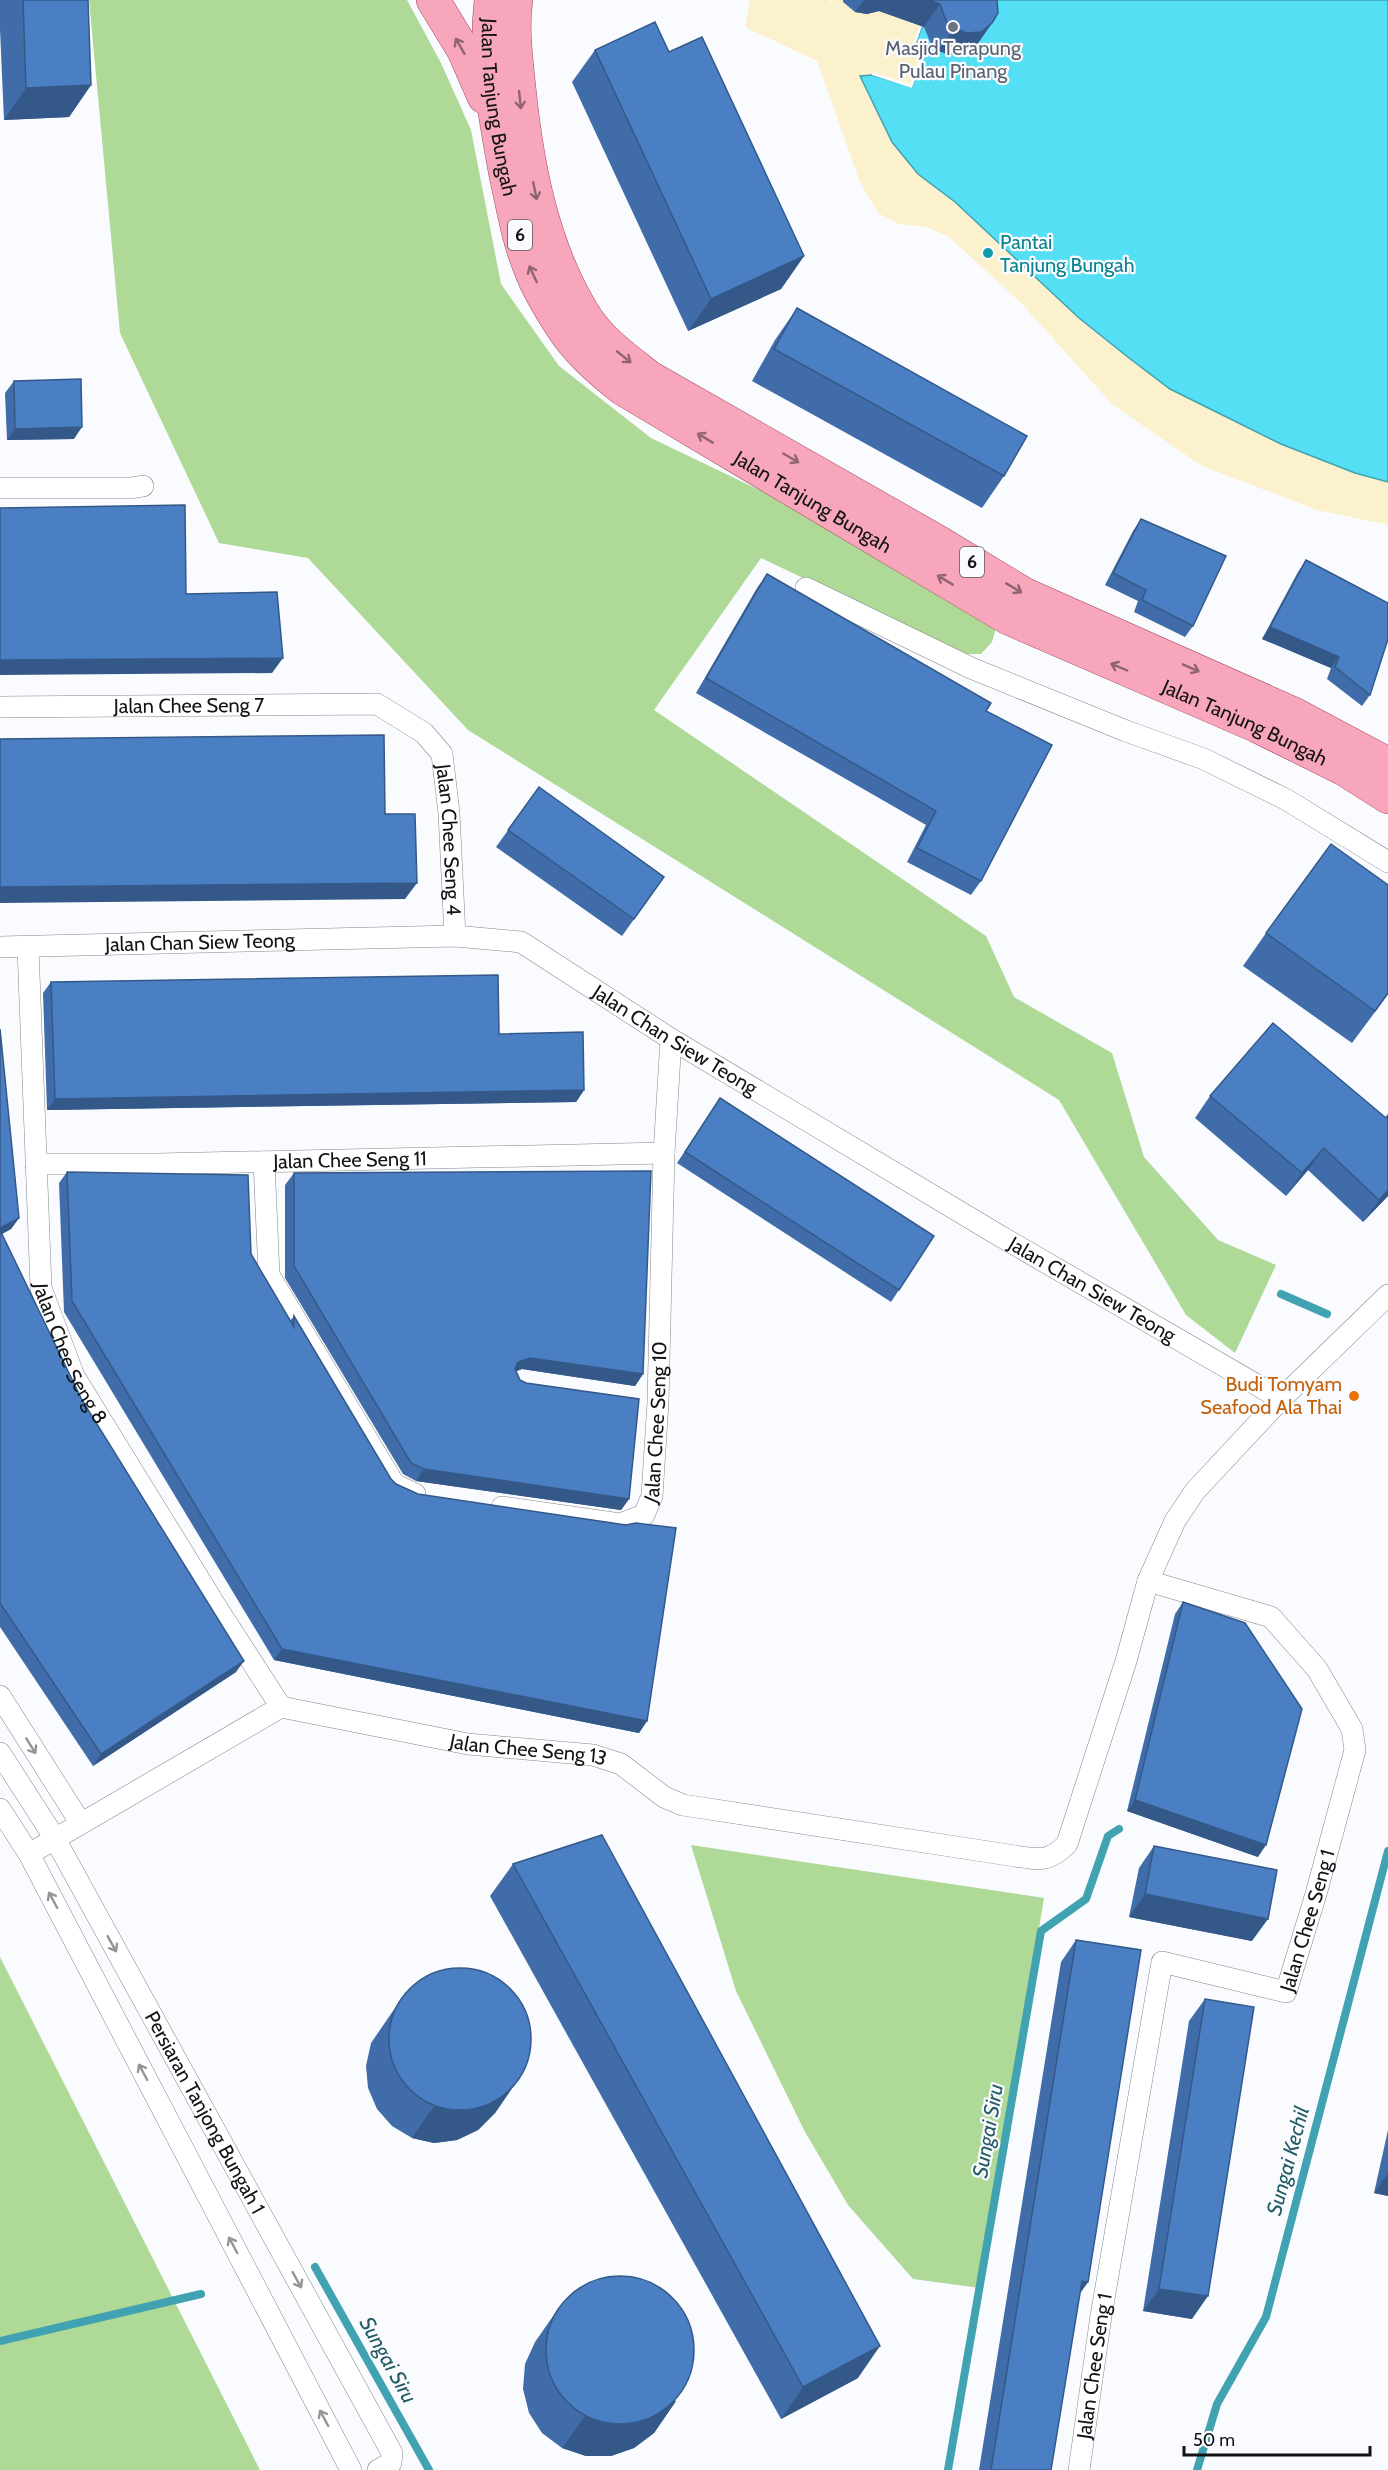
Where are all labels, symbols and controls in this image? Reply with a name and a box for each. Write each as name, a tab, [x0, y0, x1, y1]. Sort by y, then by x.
street label: Jalan Tanjung Bungah	[477, 17, 522, 198]
marker: Masjid Terapung Pulau Pinang	[946, 20, 960, 34]
place label: Masjid Terapung Pulau Pinang	[885, 36, 1022, 83]
one-way arrow	[454, 37, 465, 55]
one-way arrow	[515, 90, 526, 110]
one-way arrow	[530, 181, 541, 201]
road number: 6	[508, 220, 532, 250]
place label: Pantai Tanjung Bungah	[1000, 230, 1134, 277]
marker: Pantai Tanjung Bungah	[981, 246, 995, 260]
one-way arrow	[527, 266, 538, 284]
one-way arrow	[616, 351, 632, 364]
one-way arrow	[697, 431, 714, 443]
street label: Jalan Tanjung Bungah	[729, 445, 896, 558]
one-way arrow	[782, 452, 799, 464]
road number: 6	[960, 547, 984, 577]
one-way arrow	[937, 574, 954, 586]
one-way arrow	[1005, 582, 1022, 594]
one-way arrow	[1111, 661, 1129, 672]
one-way arrow	[1182, 663, 1200, 674]
street label: Jalan Tanjung Bungah	[1158, 674, 1331, 771]
street label: Jalan Chee Seng 7	[113, 693, 264, 718]
street label: Jalan Chee Seng 4	[431, 762, 466, 917]
street label: Jalan Chan Siew Teong	[104, 928, 296, 956]
street label: Jalan Chan Siew Teong	[587, 979, 763, 1101]
street label: Jalan Chee Seng 11	[272, 1146, 427, 1174]
street label: Jalan Chan Siew Teong	[1003, 1231, 1181, 1348]
street label: Jalan Chee Seng 8	[29, 1282, 113, 1428]
street label: Jalan Chee Seng 10	[638, 1341, 671, 1507]
place label: Budi Tomyam Seafood Ala Thai	[1200, 1372, 1342, 1419]
marker: Budi Tomyam Seafood Ala Thai	[1347, 1389, 1361, 1403]
street label: Jalan Chee Seng 13	[447, 1729, 610, 1771]
one-way arrow	[26, 1737, 38, 1754]
street label: Jalan Chee Seng 1	[1275, 1847, 1339, 1995]
one-way arrow	[47, 1891, 58, 1909]
one-way arrow	[106, 1935, 118, 1952]
street label: Persiaran Tanjong Bungah 1	[140, 2007, 270, 2218]
one-way arrow	[137, 2064, 148, 2082]
water label: Sungai Siru	[967, 2082, 1008, 2180]
water label: Sungai Kechil	[1261, 2104, 1314, 2218]
one-way arrow	[227, 2237, 238, 2255]
one-way arrow	[292, 2271, 303, 2289]
street label: Jalan Chee Seng 1	[1071, 2291, 1117, 2441]
water label: Sungai Siru	[355, 2312, 422, 2407]
one-way arrow	[317, 2409, 329, 2427]
scale bar	[1184, 2419, 1370, 2457]
text: 50 m	[1193, 2429, 1235, 2451]

